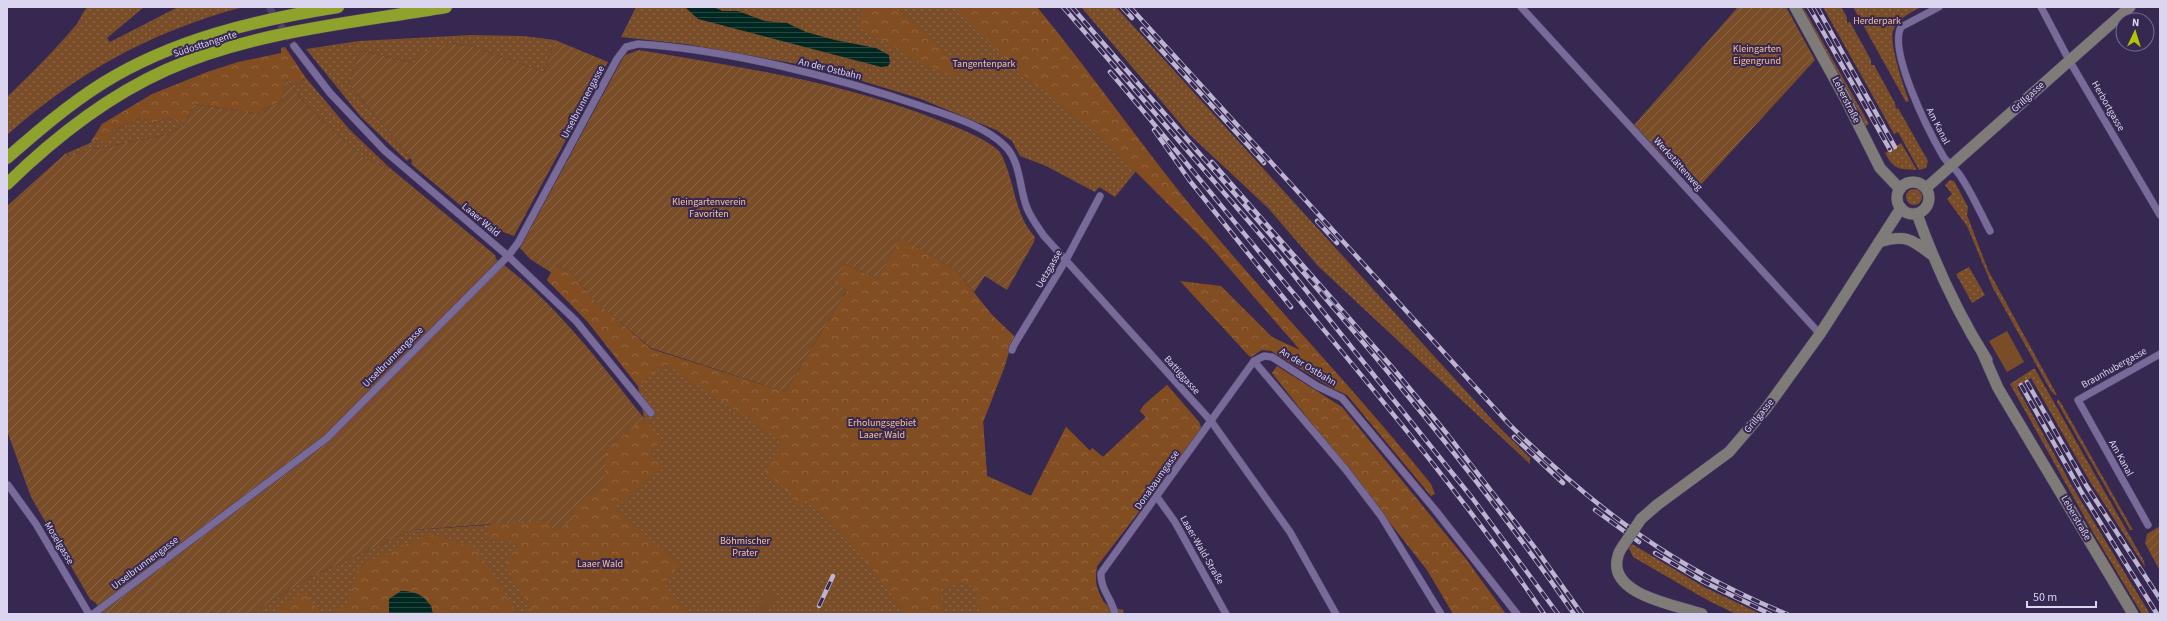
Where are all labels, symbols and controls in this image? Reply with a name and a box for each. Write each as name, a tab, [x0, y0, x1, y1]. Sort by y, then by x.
north arrow	[2115, 12, 2155, 52]
park label: Herderpark	[1853, 14, 1901, 28]
text: N	[2131, 15, 2140, 30]
street label: Südosttangente	[171, 27, 239, 61]
park label: Kleingarten Eigengrund	[1733, 42, 1781, 68]
street label: An der Ostbahn	[797, 54, 863, 84]
park label: Tangentenpark	[952, 57, 1016, 71]
street label: Urselbrunnengasse	[558, 63, 608, 141]
street label: Leberstraße	[1828, 75, 1864, 125]
street label: Grillgasse	[2008, 78, 2048, 116]
street label: Herbortgasse	[2088, 78, 2128, 134]
street label: Am Kanal	[1923, 105, 1953, 147]
street label: Werkstättenweg	[1650, 134, 1706, 194]
park label: Kleingartenverein Favoriten	[672, 195, 746, 221]
street label: Laaer Wald	[459, 200, 503, 240]
street label: Uetzgasse	[1032, 247, 1066, 291]
street label: Urselbrunnengasse	[360, 324, 426, 390]
street label: An der Ostbahn	[1277, 344, 1339, 390]
street label: Braunhubergasse	[2079, 344, 2149, 392]
street label: Battiggasse	[1161, 352, 1203, 398]
street label: Grillgasse	[1741, 396, 1777, 436]
park label: Erholungsgebiet Laaer Wald	[848, 416, 917, 442]
street label: Am Kanal	[2105, 437, 2137, 479]
street label: Donabaumgasse	[1131, 447, 1183, 512]
street label: Leberstraße	[2057, 493, 2095, 543]
street label: Laaer-Wald-Straße	[1177, 513, 1227, 587]
street label: Moselgasse	[41, 519, 77, 567]
street label: Urselbrunnengasse	[109, 533, 181, 593]
park label: Böhmischer Prater	[720, 534, 771, 560]
park label: Laaer Wald	[577, 557, 623, 571]
scale bar	[2027, 583, 2096, 609]
text: 50 m	[2033, 589, 2057, 606]

